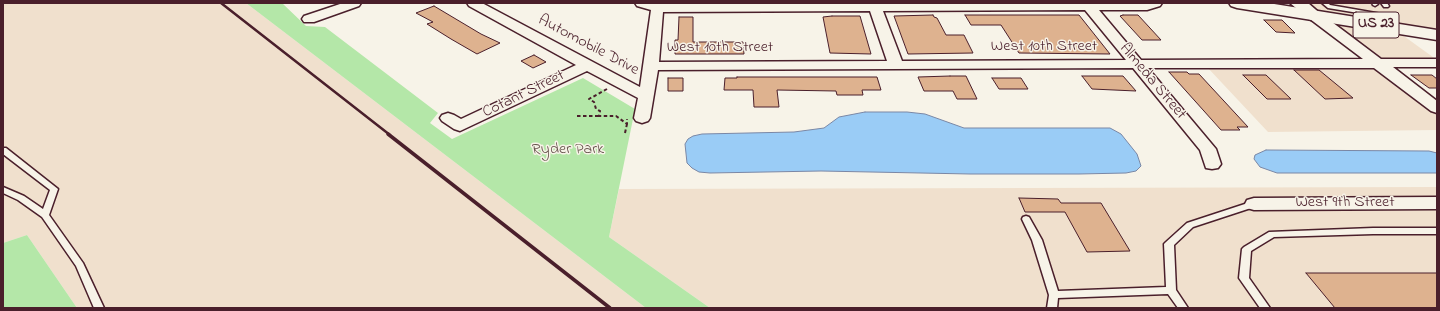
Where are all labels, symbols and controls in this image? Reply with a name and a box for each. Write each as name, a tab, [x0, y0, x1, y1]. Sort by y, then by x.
street label: Automobile Drive	[534, 11, 642, 81]
road number: US 23	[1353, 12, 1399, 38]
street label: West 10th Street	[991, 37, 1097, 57]
street label: West 10th Street	[667, 38, 773, 58]
street label: Almeda Street	[1114, 40, 1190, 124]
street label: Cotant Street	[480, 67, 568, 123]
park label: Ryder Park	[532, 140, 604, 160]
street label: West 9th Street	[1295, 193, 1395, 213]

